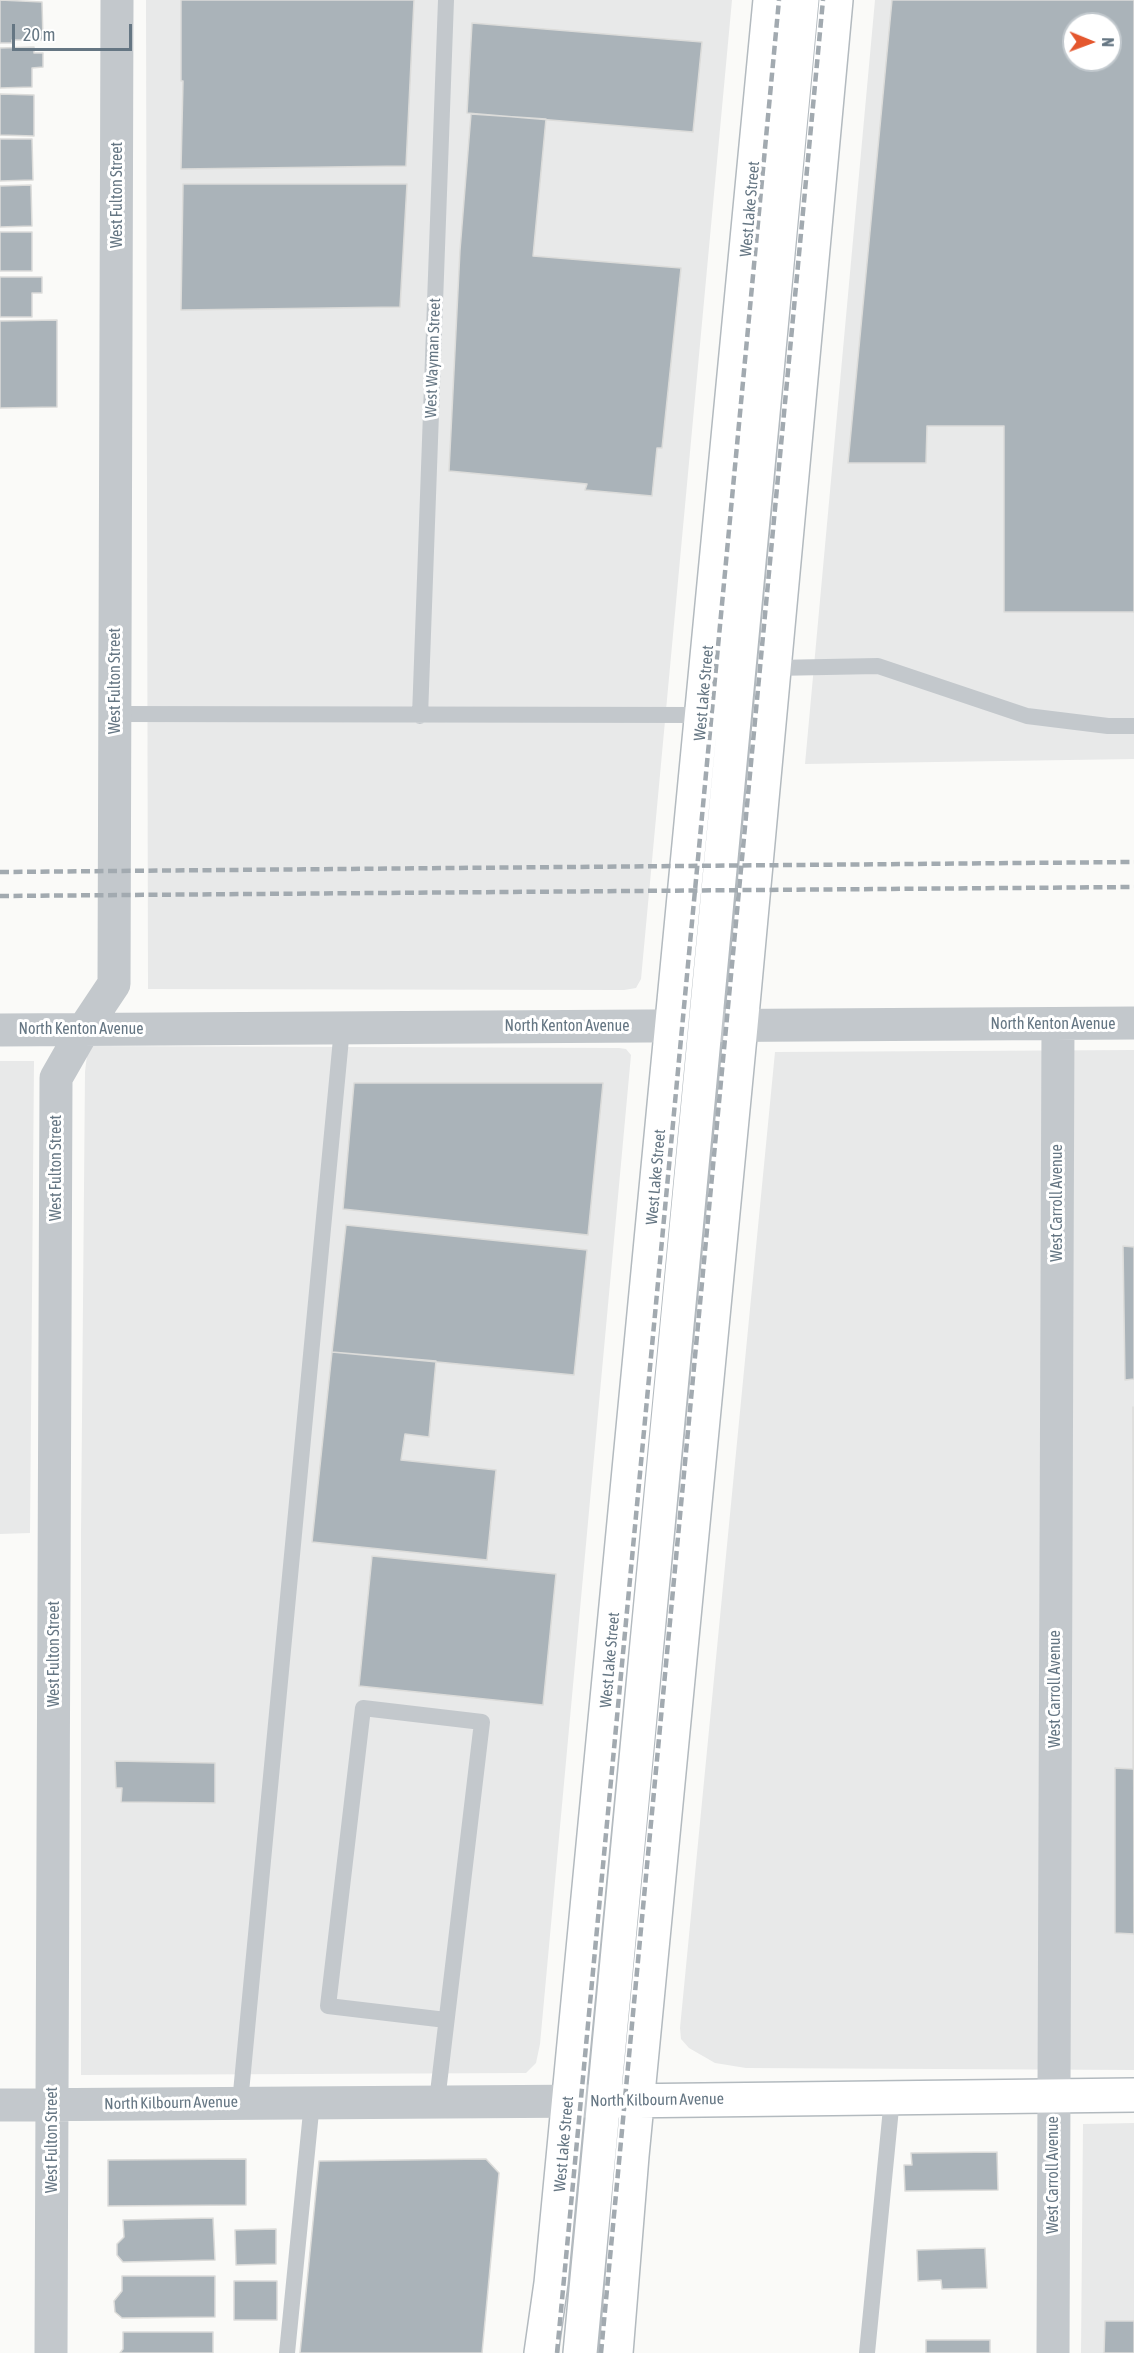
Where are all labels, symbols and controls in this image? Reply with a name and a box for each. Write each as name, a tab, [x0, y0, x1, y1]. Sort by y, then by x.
scale bar	[15, 12, 135, 50]
north arrow	[1062, 12, 1122, 72]
text: 20 m	[23, 24, 55, 45]
text: N	[1099, 37, 1117, 47]
street label: West Fulton Street	[107, 142, 127, 248]
street label: West Lake Street	[736, 160, 764, 258]
street label: West Wayman Street	[421, 298, 445, 418]
street label: West Fulton Street	[105, 628, 125, 734]
street label: West Lake Street	[690, 644, 718, 742]
street label: North Kenton Avenue	[991, 1014, 1115, 1034]
street label: North Kenton Avenue	[505, 1016, 629, 1036]
street label: North Kenton Avenue	[19, 1019, 143, 1039]
street label: West Fulton Street	[46, 1115, 66, 1221]
street label: West Lake Street	[642, 1128, 670, 1226]
street label: West Carroll Avenue	[1047, 1144, 1067, 1262]
street label: West Fulton Street	[44, 1601, 64, 1707]
street label: West Lake Street	[596, 1611, 624, 1709]
street label: West Carroll Avenue	[1045, 1630, 1065, 1748]
street label: West Fulton Street	[42, 2087, 62, 2193]
street label: North Kilbourn Avenue	[590, 2089, 724, 2111]
street label: North Kilbourn Avenue	[104, 2092, 238, 2114]
street label: West Lake Street	[550, 2095, 578, 2193]
street label: West Carroll Avenue	[1043, 2116, 1063, 2234]

